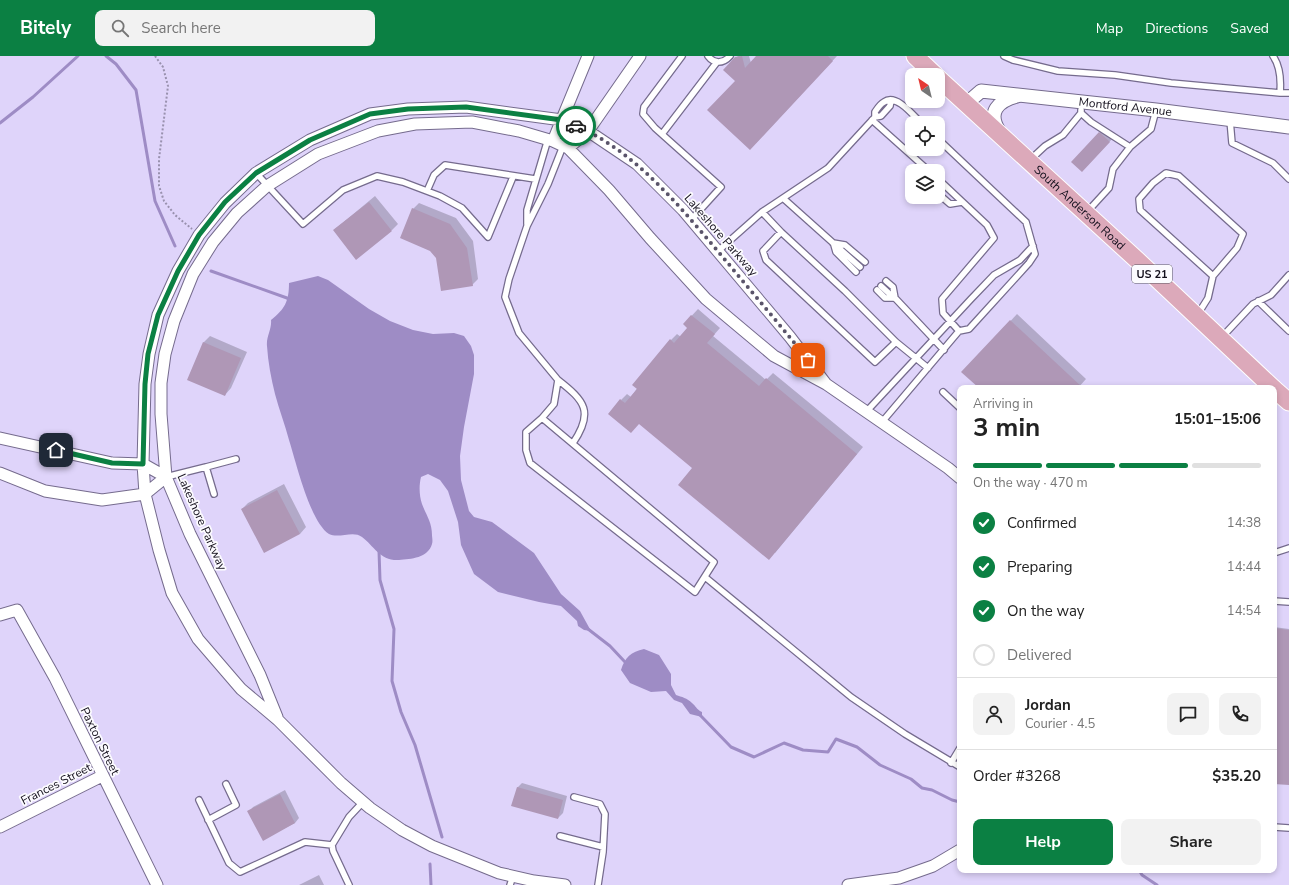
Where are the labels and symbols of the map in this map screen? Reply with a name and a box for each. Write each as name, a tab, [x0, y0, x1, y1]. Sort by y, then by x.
north arrow	[905, 68, 945, 108]
street label: Montford Avenue	[1078, 94, 1173, 120]
courier	[556, 106, 596, 146]
street label: South Anderson Road	[1031, 162, 1129, 253]
street label: Lakeshore Parkway	[681, 190, 762, 280]
road number: US 21	[1132, 265, 1172, 283]
pin	[791, 343, 825, 377]
pin	[39, 433, 73, 467]
street label: Lakeshore Parkway	[173, 471, 231, 574]
street label: Paxton Street	[77, 704, 124, 778]
street label: Frances Street	[18, 759, 95, 809]

